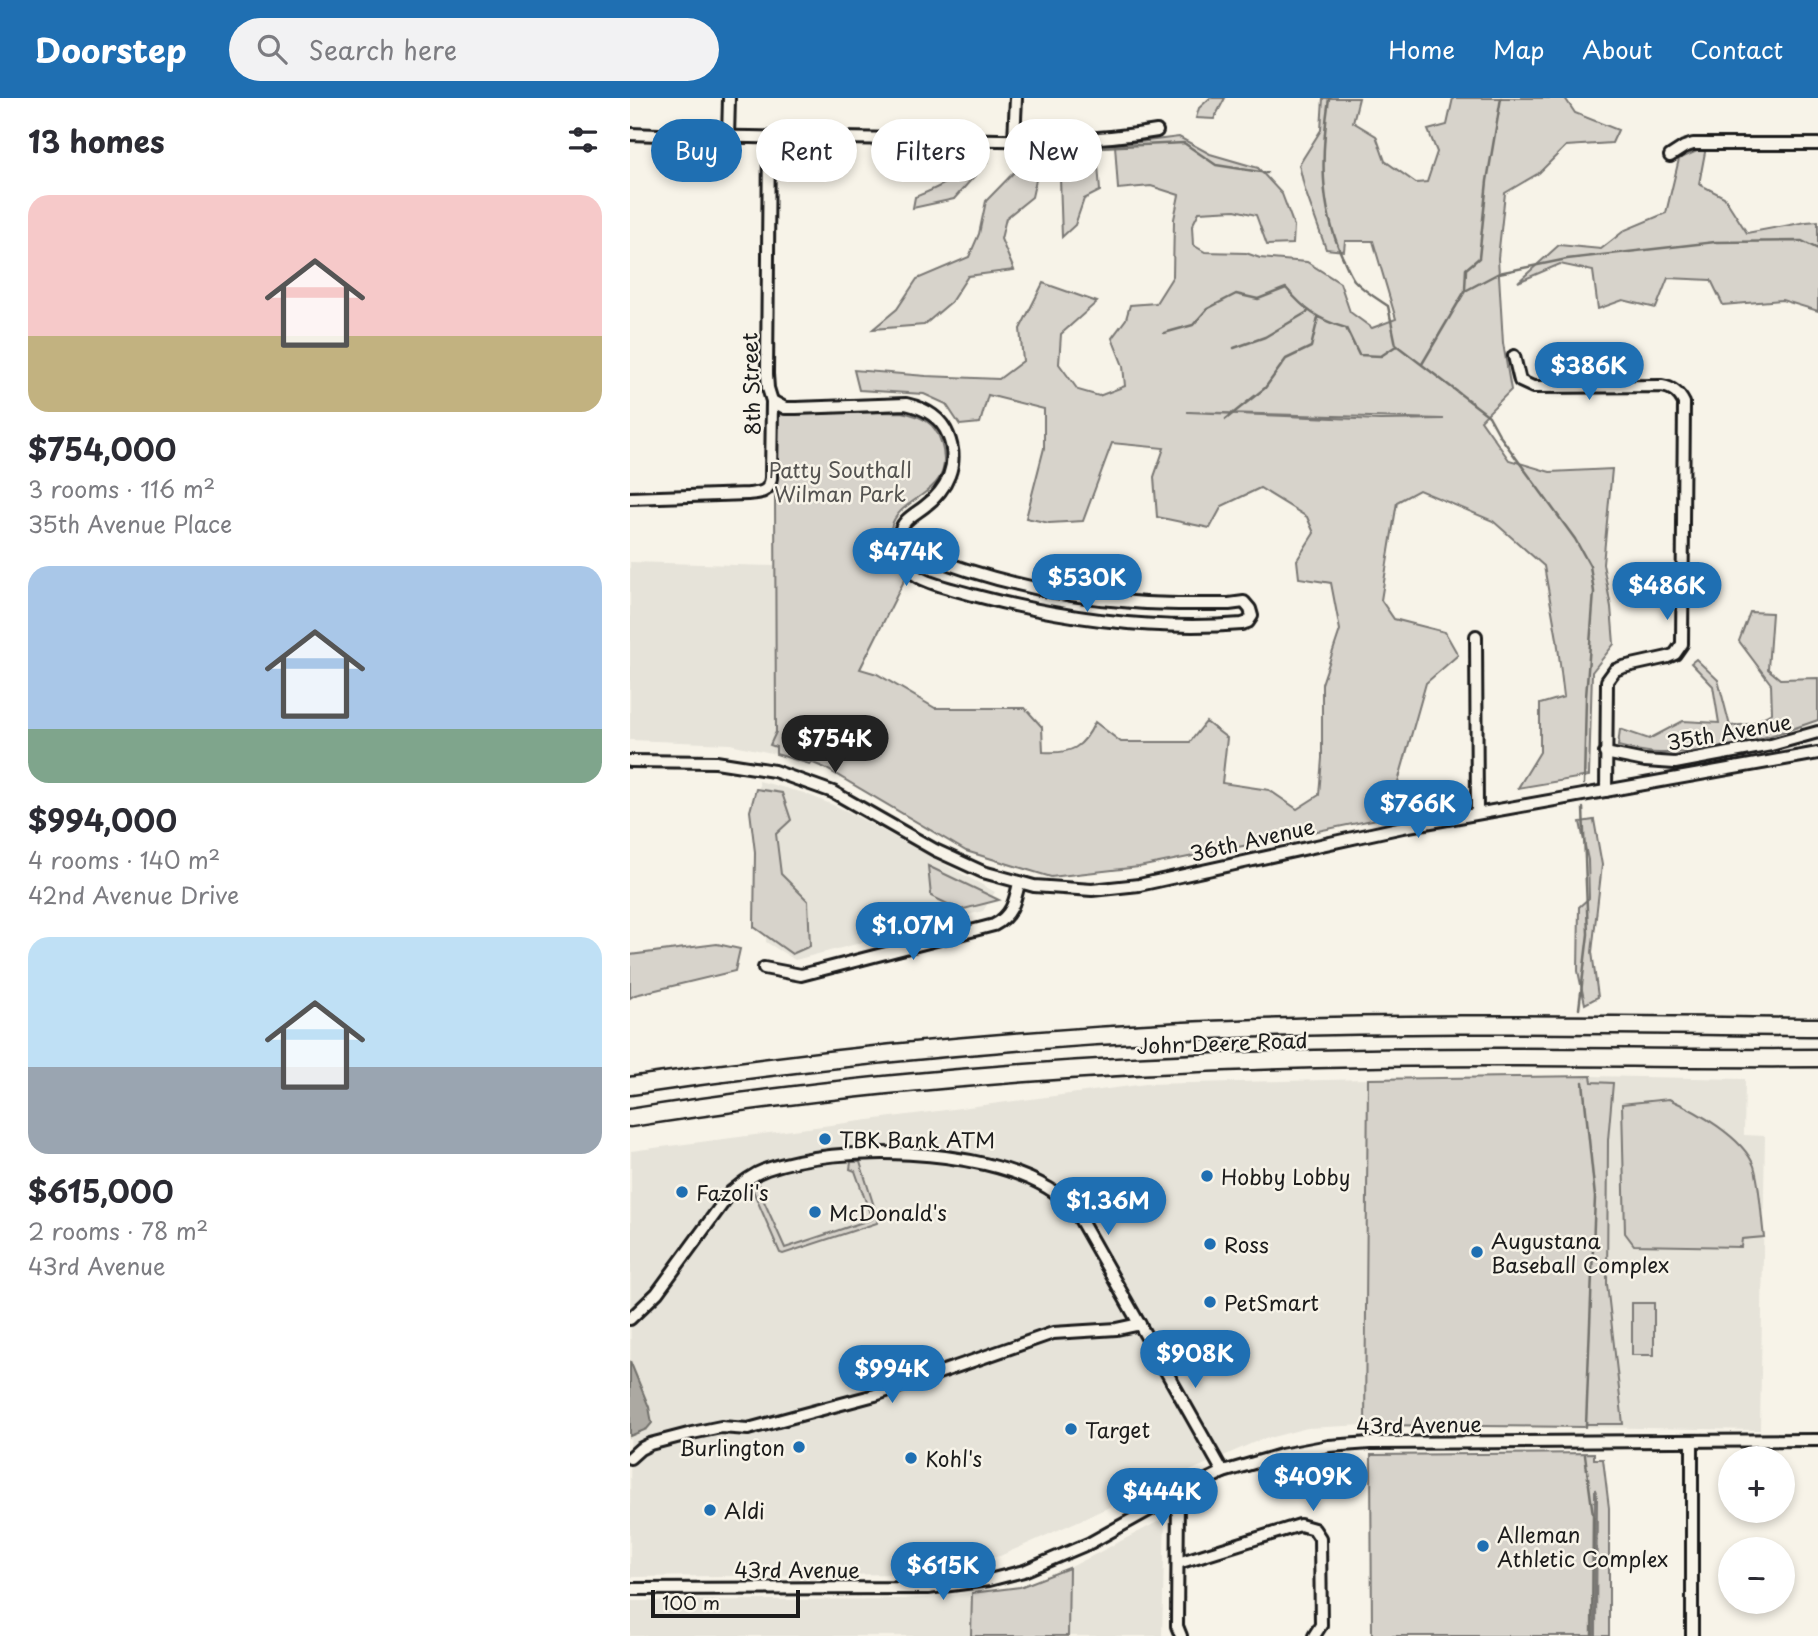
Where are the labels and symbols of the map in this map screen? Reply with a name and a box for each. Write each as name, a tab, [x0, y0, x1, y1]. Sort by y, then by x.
street label: 8th Street	[732, 332, 768, 436]
pin: $386K	[1540, 342, 1638, 402]
park label: Patty Southall Wilman Park	[768, 453, 912, 509]
pin: $474K	[857, 528, 955, 588]
pin: $530K	[1038, 554, 1136, 614]
pin: $486K	[1618, 562, 1716, 622]
street label: 35th Avenue	[1664, 704, 1794, 758]
pin: $754K	[786, 716, 884, 775]
pin: $766K	[1369, 780, 1467, 840]
street label: 36th Avenue	[1187, 809, 1317, 869]
pin: $1.07M	[856, 902, 970, 962]
street label: John Deere Road	[1136, 1023, 1308, 1061]
place label: TBK Bank ATM	[839, 1123, 995, 1155]
marker: TBK Bank ATM	[817, 1131, 833, 1147]
place label: Hobby Lobby	[1221, 1160, 1350, 1192]
marker: Hobby Lobby	[1199, 1168, 1215, 1184]
place label: Fazoli's	[696, 1176, 769, 1208]
pin: $1.36M	[1051, 1178, 1165, 1237]
marker: Fazoli's	[674, 1184, 690, 1200]
place label: McDonald's	[829, 1196, 947, 1228]
marker: McDonald's	[807, 1204, 823, 1220]
place label: Augustana Baseball Complex	[1491, 1224, 1669, 1280]
place label: Ross	[1224, 1228, 1269, 1260]
marker: Ross	[1202, 1236, 1218, 1252]
marker: Augustana Baseball Complex	[1469, 1244, 1485, 1260]
place label: PetSmart	[1224, 1286, 1319, 1318]
marker: PetSmart	[1202, 1294, 1218, 1310]
pin: $908K	[1146, 1330, 1244, 1390]
pin: $994K	[843, 1346, 941, 1405]
street label: 43rd Avenue	[1356, 1407, 1482, 1441]
place label: Target	[1085, 1413, 1150, 1445]
marker: Target	[1063, 1421, 1079, 1437]
place label: Burlington	[679, 1431, 785, 1463]
marker: Burlington	[791, 1439, 807, 1455]
place label: Kohl's	[925, 1442, 982, 1474]
marker: Kohl's	[903, 1450, 919, 1466]
pin: $409K	[1264, 1454, 1362, 1513]
pin: $444K	[1113, 1468, 1211, 1528]
place label: Aldi	[724, 1494, 765, 1526]
marker: Aldi	[702, 1502, 718, 1518]
place label: Alleman Athletic Complex	[1497, 1518, 1668, 1574]
marker: Alleman Athletic Complex	[1475, 1538, 1491, 1554]
pin: $615K	[894, 1542, 992, 1602]
street label: 43rd Avenue	[734, 1553, 860, 1585]
scale bar	[651, 1587, 800, 1619]

